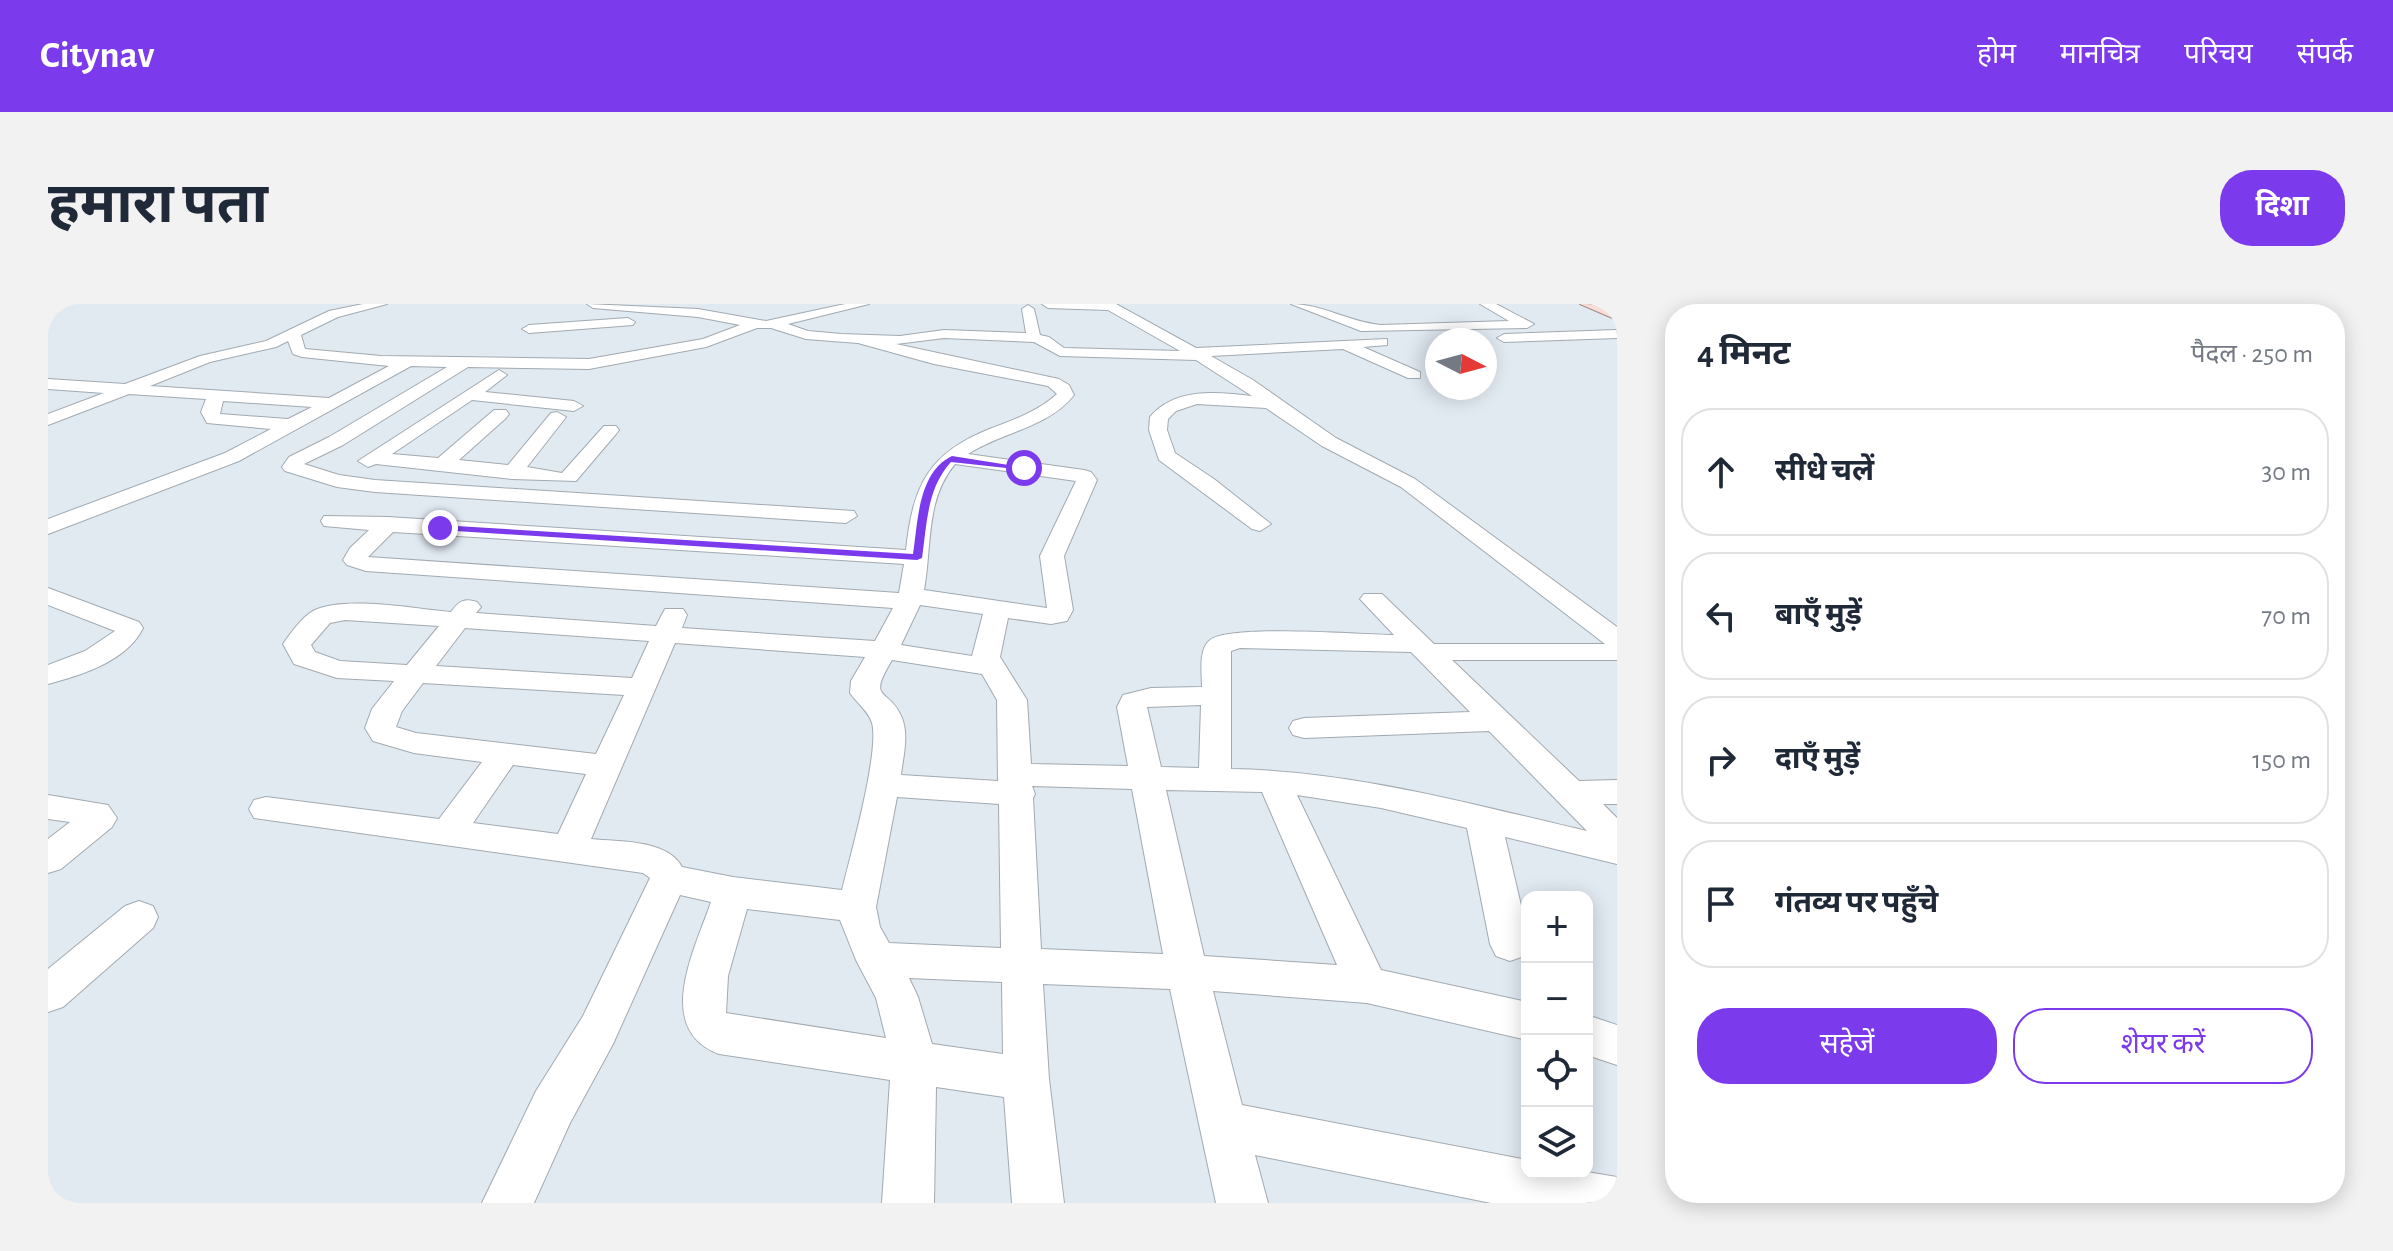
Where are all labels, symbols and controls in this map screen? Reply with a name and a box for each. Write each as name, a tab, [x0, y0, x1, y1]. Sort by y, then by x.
text: Citynav	[40, 37, 154, 75]
text: होम	[1977, 41, 2016, 69]
text: मानचित्र	[2060, 41, 2140, 69]
text: परिचय	[2184, 41, 2253, 69]
text: संपर्क	[2297, 41, 2353, 69]
button: दिशा	[2220, 170, 2345, 246]
text: हमारा पता	[48, 177, 268, 233]
north arrow	[1425, 328, 1497, 400]
text: 4 मिनट	[1697, 337, 1791, 371]
text: पैदल · 250 m	[2191, 341, 2313, 367]
route start	[1006, 450, 1042, 486]
icon: ahead	[1699, 450, 1743, 494]
text: सीधे चलें	[1775, 456, 1874, 486]
text: 30 m	[2261, 459, 2311, 485]
route end	[422, 510, 458, 546]
icon: left	[1699, 594, 1743, 638]
text: बाएँ मुड़ें	[1775, 600, 1862, 630]
text: 70 m	[2261, 603, 2311, 629]
icon: right	[1699, 738, 1743, 782]
text: दाएँ मुड़ें	[1775, 744, 1860, 774]
text: 150 m	[2252, 747, 2311, 773]
icon: arrive	[1699, 882, 1743, 926]
text: गंतव्य पर पहुँचे	[1775, 888, 1938, 918]
map controls	[1521, 891, 1593, 1179]
button: +	[1521, 891, 1593, 963]
button: −	[1521, 963, 1593, 1035]
button: सहेजें	[1697, 1008, 1997, 1084]
button: शेयर करें	[2013, 1008, 2313, 1084]
button: locate	[1521, 1035, 1593, 1107]
button: layers	[1521, 1107, 1593, 1179]

